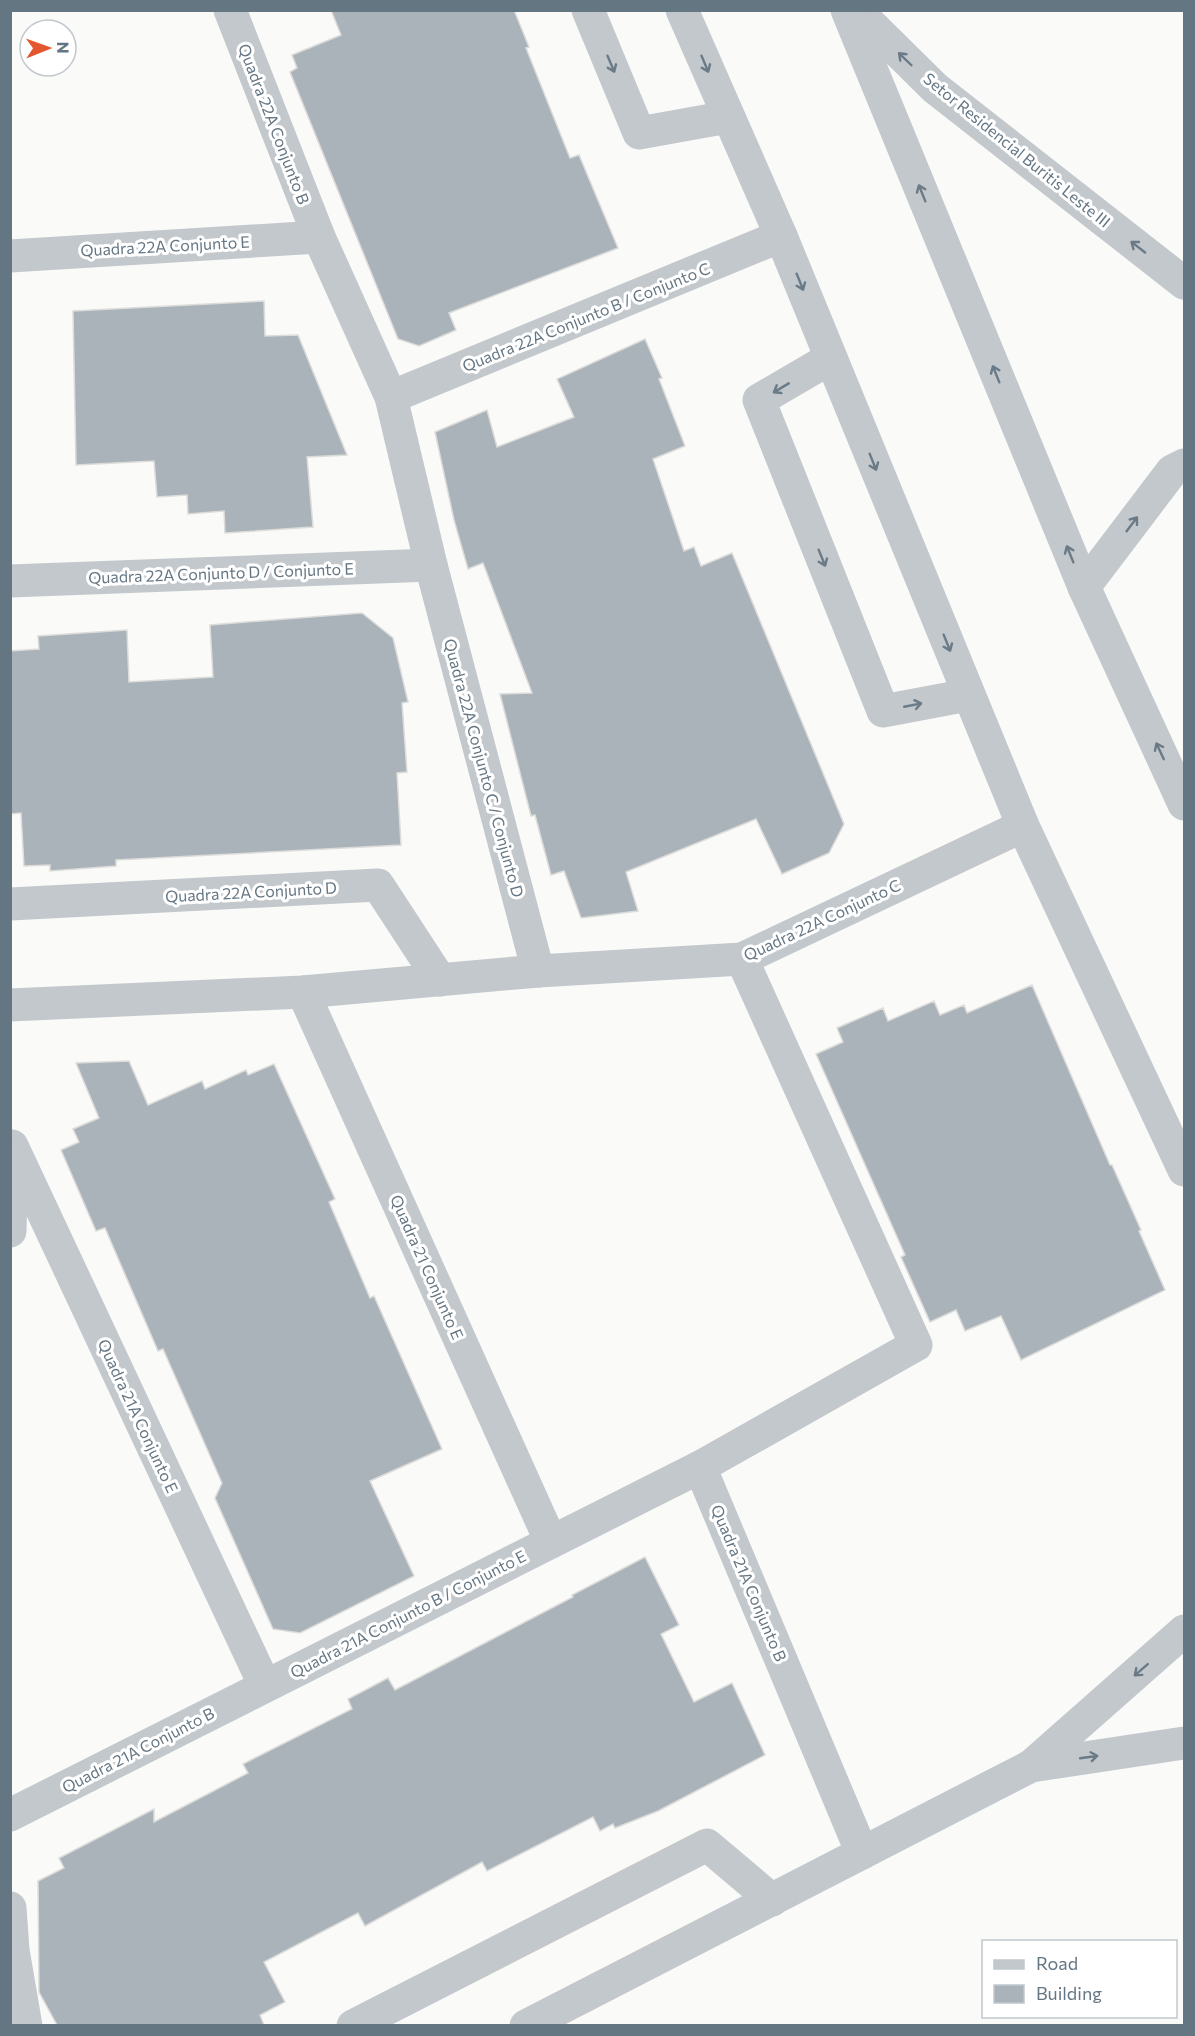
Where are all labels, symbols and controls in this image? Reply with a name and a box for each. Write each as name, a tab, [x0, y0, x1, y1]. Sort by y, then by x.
north arrow	[18, 18, 78, 78]
street label: Quadra 22A Conjunto B	[235, 41, 314, 207]
text: N	[54, 42, 73, 54]
one-way arrow	[898, 52, 913, 66]
one-way arrow	[605, 55, 617, 73]
one-way arrow	[700, 55, 711, 73]
street label: Setor Residencial Buritis Leste III	[920, 68, 1114, 231]
one-way arrow	[916, 185, 927, 203]
street label: Quadra 22A Conjunto E	[80, 232, 250, 259]
one-way arrow	[1131, 240, 1147, 253]
street label: Quadra 22A Conjunto B / Conjunto C	[459, 258, 713, 375]
one-way arrow	[795, 272, 806, 290]
one-way arrow	[990, 365, 1001, 383]
one-way arrow	[772, 382, 789, 394]
one-way arrow	[868, 452, 879, 471]
one-way arrow	[1125, 516, 1138, 532]
one-way arrow	[1064, 545, 1075, 564]
one-way arrow	[817, 549, 828, 567]
street label: Quadra 22A Conjunto D / Conjunto E	[88, 558, 354, 587]
one-way arrow	[942, 633, 953, 651]
street label: Quadra 22A Conjunto C / Conjunto D	[441, 636, 528, 899]
one-way arrow	[903, 699, 922, 710]
one-way arrow	[1153, 742, 1165, 760]
street label: Quadra 22A Conjunto C	[740, 875, 903, 964]
street label: Quadra 22A Conjunto D	[165, 878, 337, 905]
street label: Quadra 21 Conjunto E	[387, 1191, 468, 1342]
street label: Quadra 21A Conjunto E	[94, 1336, 182, 1496]
street label: Quadra 21A Conjunto B	[708, 1502, 791, 1664]
street label: Quadra 21A Conjunto B / Conjunto E	[287, 1546, 529, 1682]
one-way arrow	[1133, 1663, 1148, 1677]
street label: Quadra 21A Conjunto B	[58, 1703, 217, 1796]
one-way arrow	[1079, 1752, 1099, 1763]
legend	[982, 1940, 1177, 2018]
text: Road	[1036, 1952, 1078, 1974]
text: Building	[1036, 1982, 1102, 2004]

